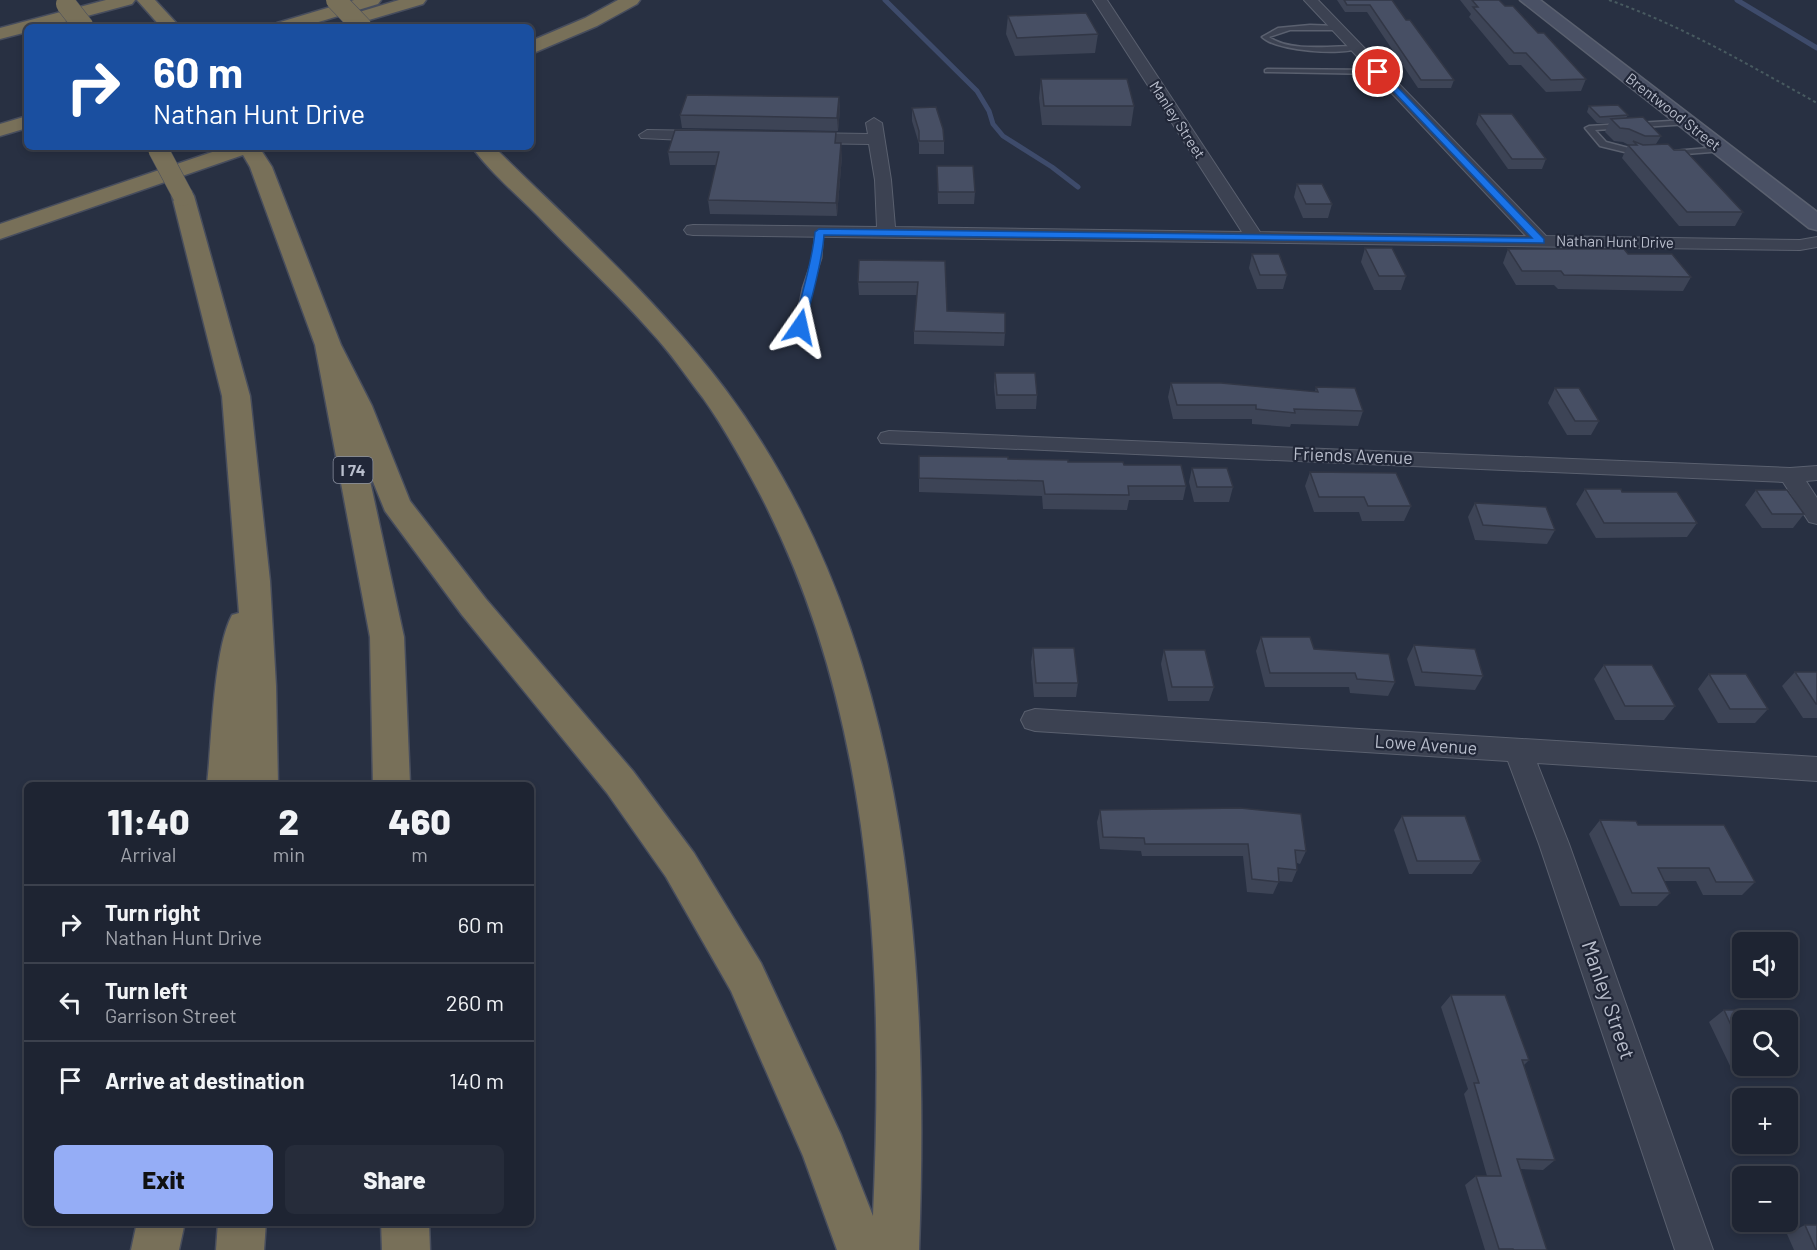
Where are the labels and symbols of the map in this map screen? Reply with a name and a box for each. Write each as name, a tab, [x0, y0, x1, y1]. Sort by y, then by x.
pin	[1352, 46, 1403, 97]
street label: Brentwood Street	[1623, 69, 1725, 154]
street label: Manley Street	[1146, 77, 1210, 162]
street label: Nathan Hunt Drive	[1556, 231, 1674, 251]
position arrow	[768, 295, 832, 359]
street label: Friends Avenue	[1293, 442, 1413, 468]
road number: I 74	[334, 457, 372, 483]
street label: Lowe Avenue	[1374, 729, 1478, 759]
street label: Manley Street	[1577, 937, 1641, 1062]

